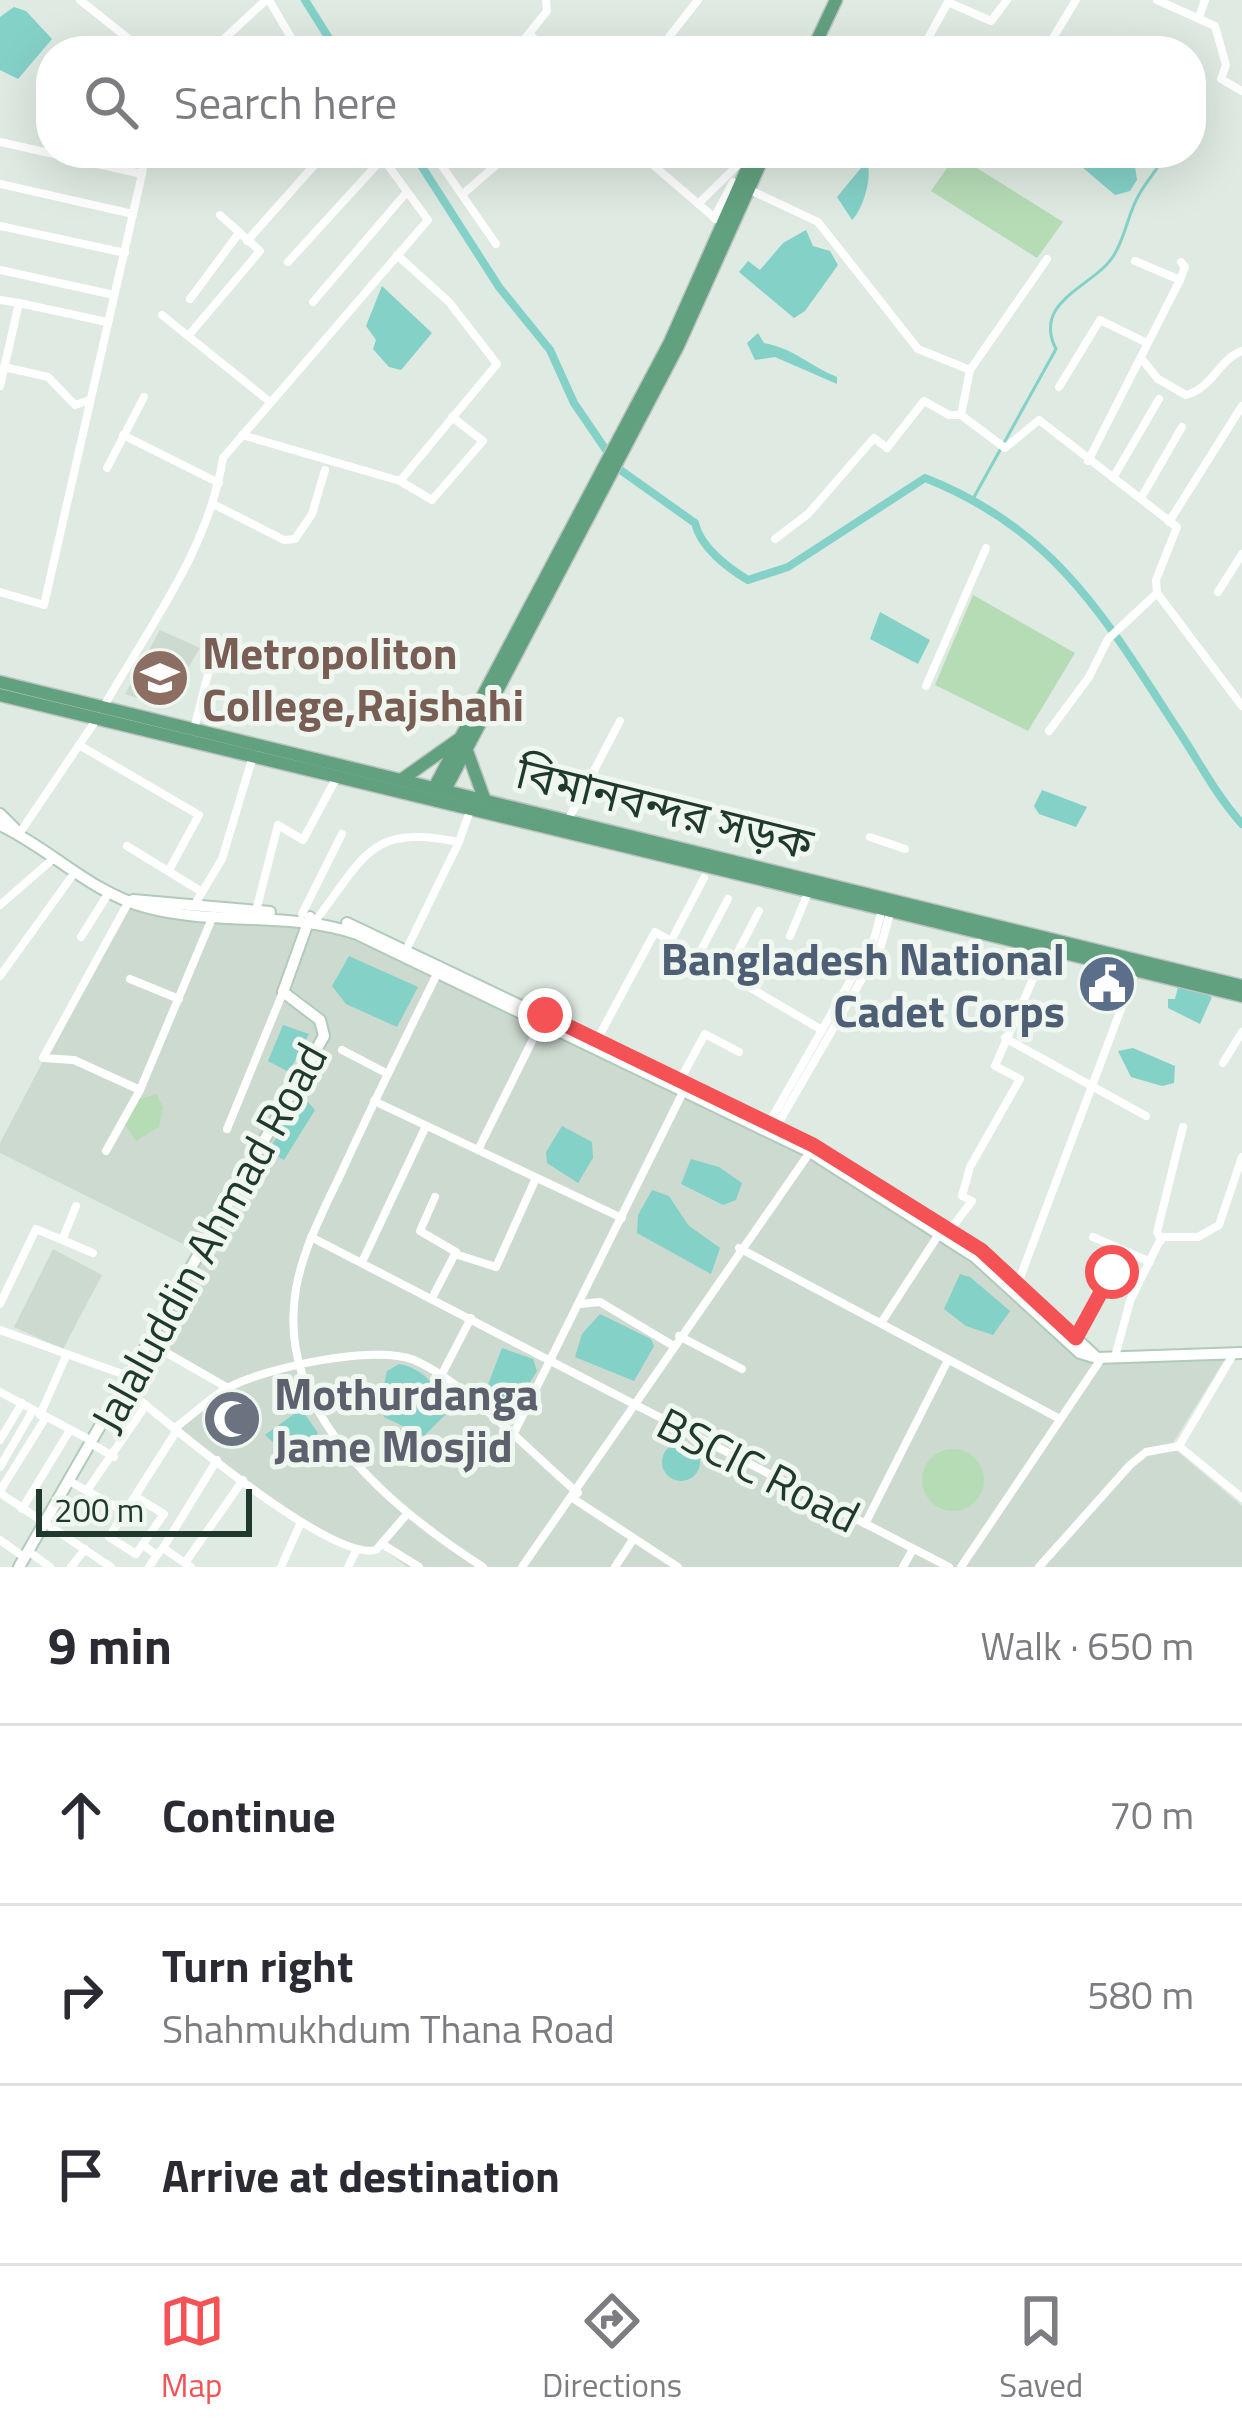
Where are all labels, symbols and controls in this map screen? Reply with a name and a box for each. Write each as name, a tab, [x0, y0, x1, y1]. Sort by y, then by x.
search box	[36, 36, 1206, 168]
text: Search here	[174, 68, 397, 136]
icon: search	[78, 69, 144, 135]
place label: Metropoliton College,Rajshahi	[202, 618, 524, 738]
school or university icon: Metropoliton College,Rajshahi	[129, 647, 191, 709]
street label: বিমানবন্দর সড়ক	[508, 737, 821, 877]
place label: Bangladesh National Cadet Corps	[661, 924, 1065, 1044]
public building icon: Bangladesh National Cadet Corps	[1076, 953, 1138, 1015]
route end	[518, 988, 572, 1042]
street label: Jalaluddin Ahmad Road	[72, 1030, 344, 1444]
route start	[1085, 1245, 1139, 1299]
place label: Mothurdanga Jame Mosjid	[274, 1359, 539, 1479]
mosque icon: Mothurdanga Jame Mosjid	[201, 1388, 263, 1450]
street label: BSCIC Road	[646, 1389, 872, 1549]
scale bar	[36, 1483, 252, 1536]
text: 200 m	[54, 1485, 144, 1535]
text: 9 min	[48, 1606, 172, 1684]
text: Walk · 650 m	[980, 1616, 1194, 1675]
text: Continue	[162, 1781, 336, 1849]
icon: ahead	[48, 1782, 114, 1848]
text: 70 m	[1109, 1785, 1194, 1844]
text: Turn right	[162, 1931, 353, 1999]
icon: right	[48, 1962, 114, 2028]
text: 580 m	[1087, 1965, 1194, 2024]
text: Shahmukhdum Thana Road	[162, 1999, 615, 2058]
text: Arrive at destination	[162, 2141, 560, 2209]
icon: arrive	[48, 2142, 114, 2208]
tab: Map	[159, 2288, 225, 2410]
tab: Directions	[542, 2288, 682, 2410]
tab: Saved	[999, 2288, 1083, 2410]

